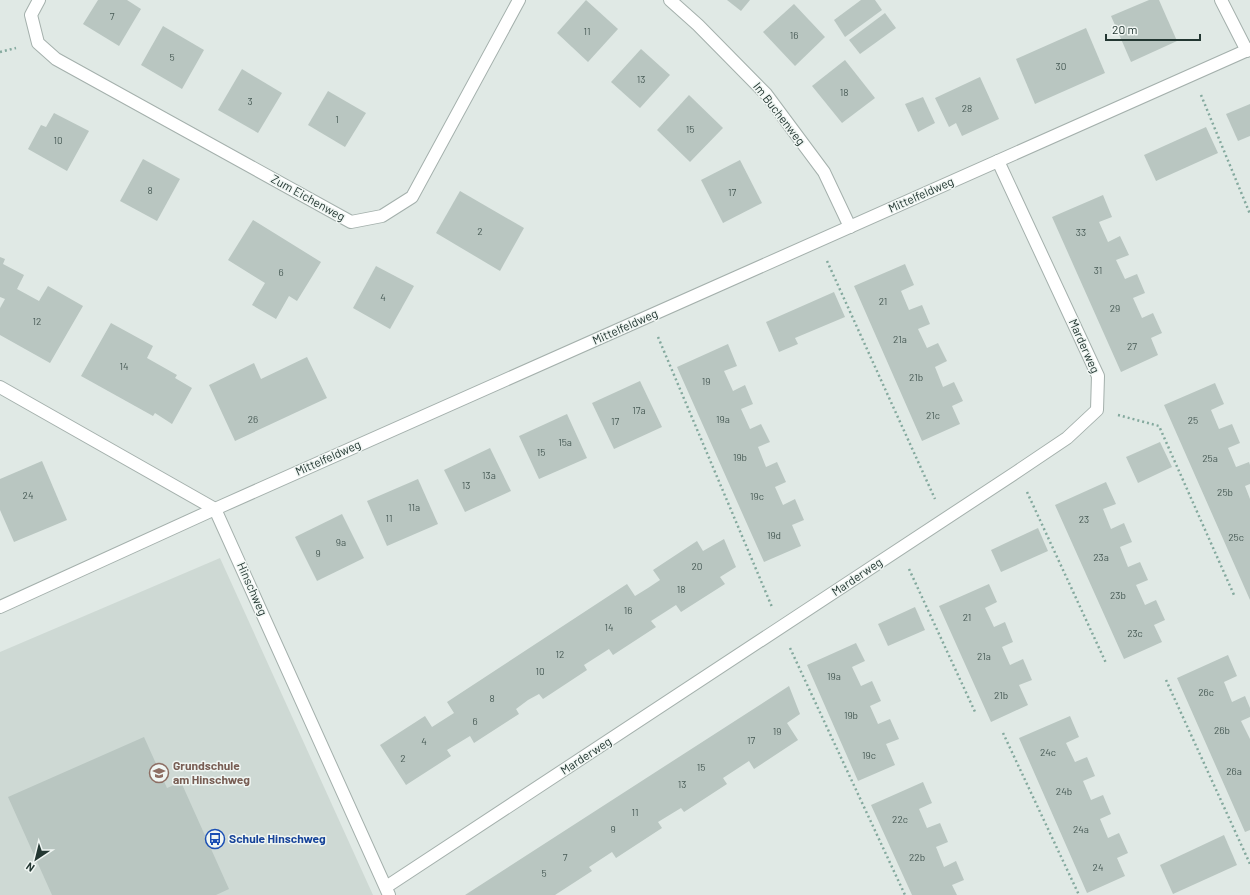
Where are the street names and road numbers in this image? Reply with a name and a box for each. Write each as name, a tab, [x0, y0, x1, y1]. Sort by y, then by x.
street label: Im Buchenweg	[751, 79, 809, 148]
street label: Zum Eichenweg	[269, 171, 348, 223]
street label: Mittelfeldweg	[886, 173, 955, 215]
street label: Mittelfeldweg	[590, 305, 659, 347]
street label: Marderweg	[1067, 316, 1103, 375]
street label: Mittelfeldweg	[293, 436, 362, 478]
street label: Marderweg	[829, 554, 884, 598]
street label: Hinschweg	[235, 560, 271, 617]
street label: Marderweg	[557, 734, 614, 777]

